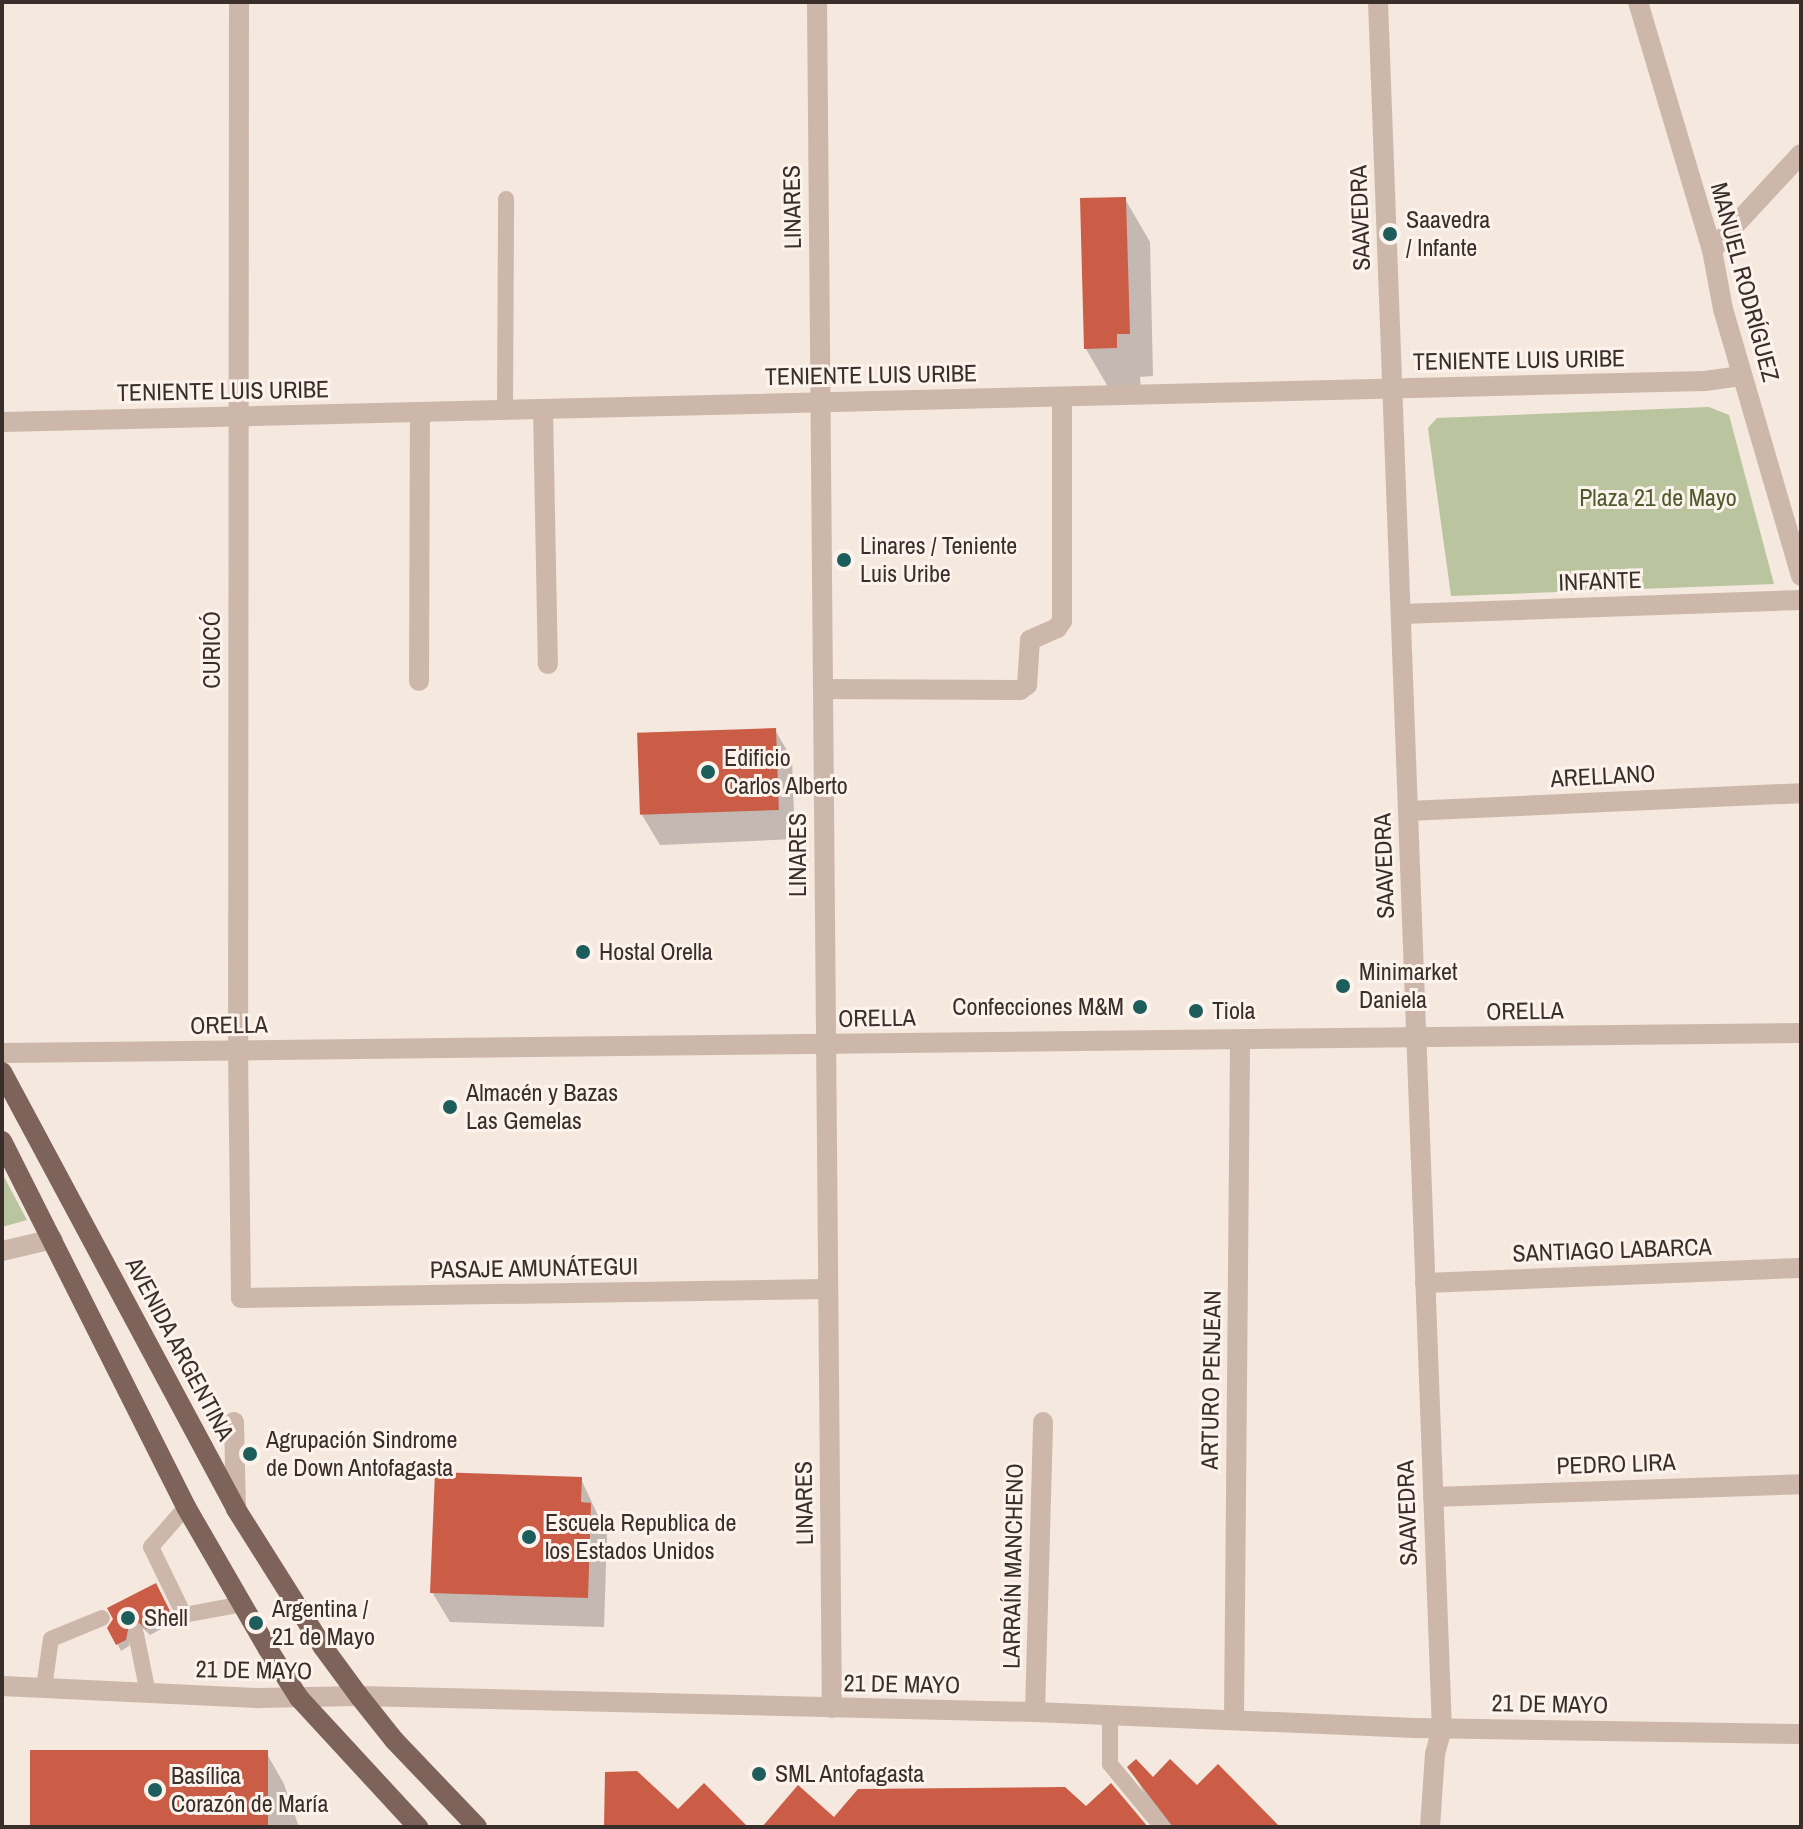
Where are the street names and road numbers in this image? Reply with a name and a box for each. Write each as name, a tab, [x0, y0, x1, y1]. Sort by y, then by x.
street label: LINARES	[777, 165, 807, 249]
street label: SAAVEDRA	[1344, 165, 1376, 271]
street label: MANUEL RODRÍGUEZ	[1704, 179, 1786, 385]
street label: TENIENTE LUIS URIBE	[1413, 344, 1625, 376]
street label: TENIENTE LUIS URIBE	[765, 359, 977, 391]
street label: TENIENTE LUIS URIBE	[117, 375, 329, 407]
street label: INFANTE	[1558, 565, 1642, 597]
street label: CURICÓ	[198, 611, 226, 689]
street label: ARELLANO	[1550, 759, 1656, 793]
street label: LINARES	[784, 813, 812, 897]
street label: SAAVEDRA	[1368, 813, 1400, 919]
street label: ORELLA	[1486, 996, 1564, 1026]
street label: ORELLA	[838, 1003, 916, 1033]
street label: ORELLA	[190, 1010, 268, 1040]
street label: SANTIAGO LABARCA	[1512, 1232, 1712, 1268]
street label: AVENIDA ARGENTINA	[119, 1252, 241, 1446]
street label: PASAJE AMUNÁTEGUI	[429, 1252, 639, 1284]
street label: ARTURO PENJEAN	[1195, 1290, 1227, 1470]
street label: PEDRO LIRA	[1556, 1448, 1676, 1480]
street label: SAAVEDRA	[1391, 1460, 1423, 1566]
street label: LINARES	[789, 1461, 819, 1545]
street label: LARRAÍN MANCHENO	[997, 1463, 1029, 1669]
street label: 21 DE MAYO	[195, 1655, 313, 1685]
street label: 21 DE MAYO	[843, 1669, 961, 1699]
street label: 21 DE MAYO	[1491, 1689, 1609, 1719]

